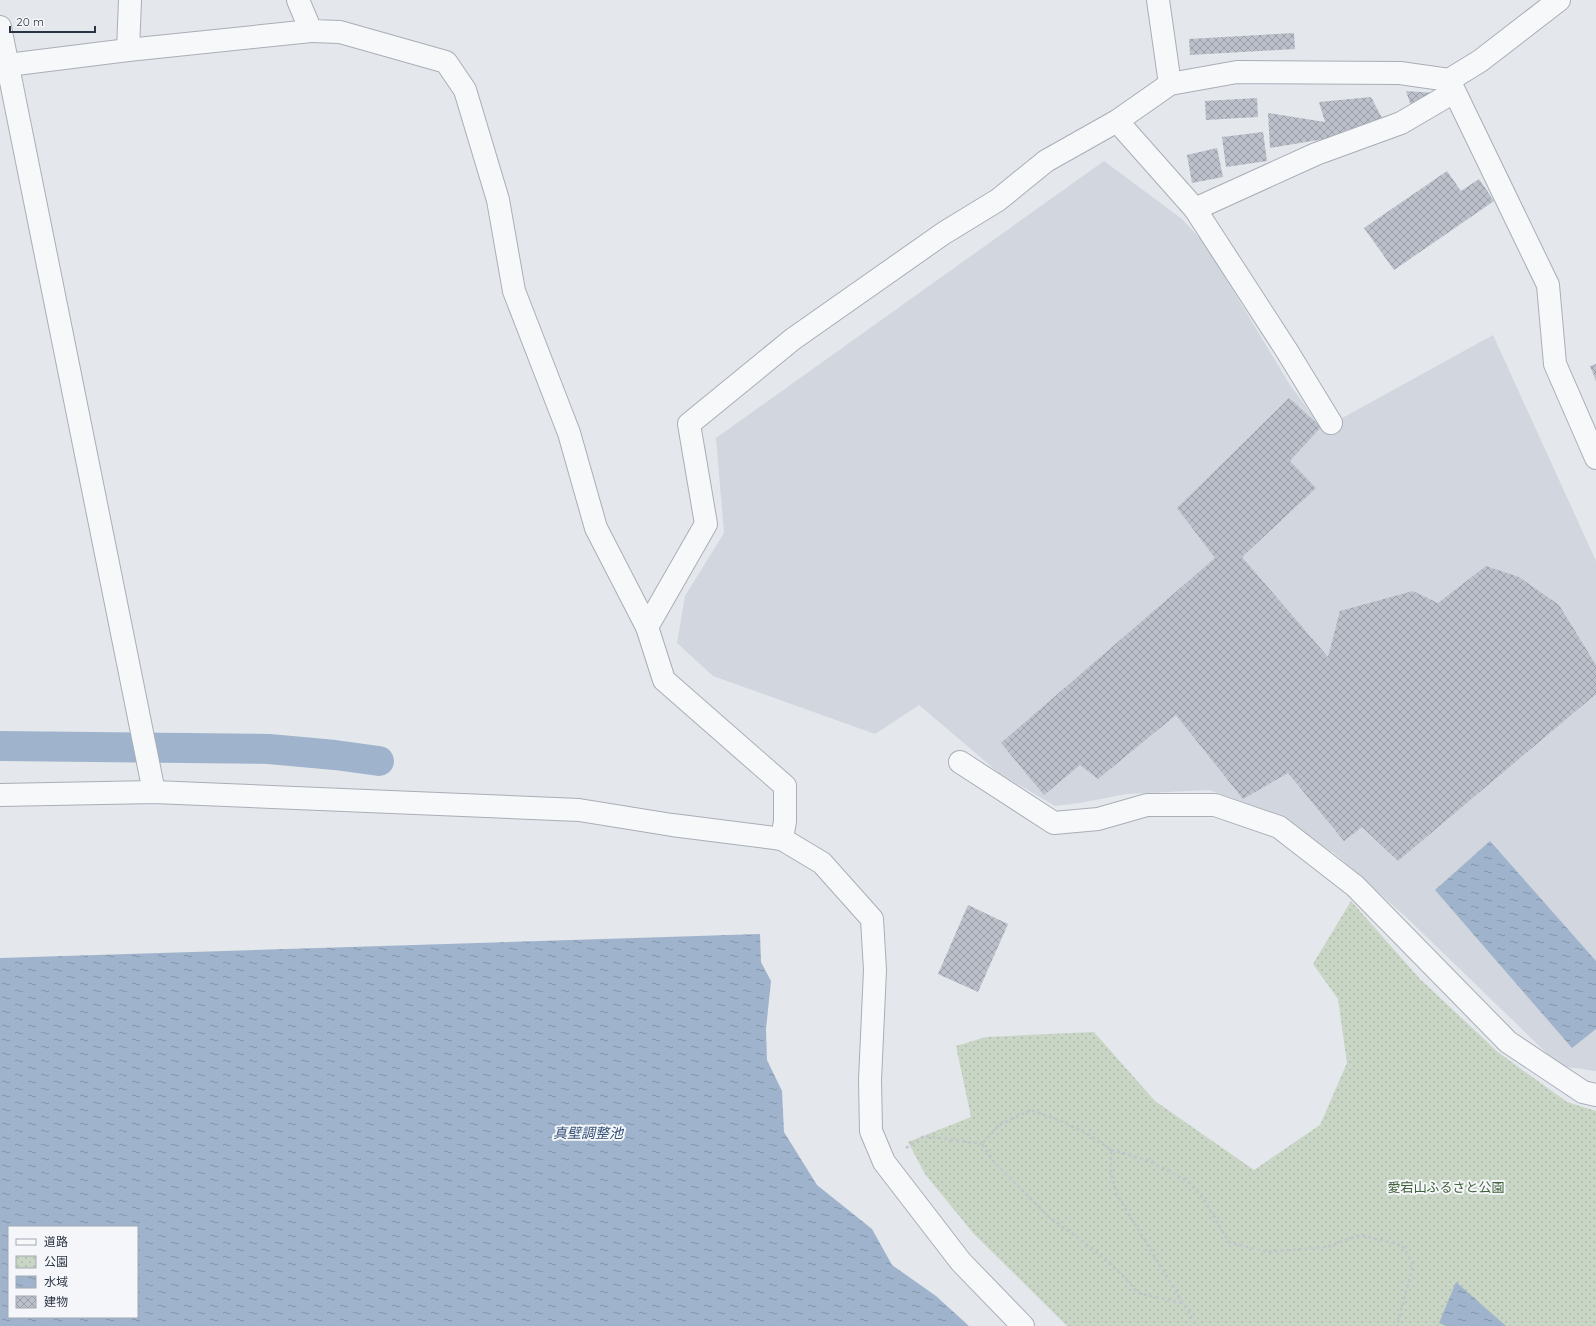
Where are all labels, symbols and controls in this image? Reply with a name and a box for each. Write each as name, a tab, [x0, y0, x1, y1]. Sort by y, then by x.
scale bar	[10, 8, 95, 34]
text: 20 m	[16, 14, 44, 29]
water label: 真壁調整池	[553, 1124, 625, 1142]
park label: 愛宕山ふるさと公園	[1387, 1179, 1505, 1195]
legend	[8, 1226, 138, 1318]
text: 道路	[44, 1234, 68, 1249]
text: 公園	[44, 1254, 68, 1269]
text: 水域	[44, 1274, 68, 1289]
text: 建物	[44, 1294, 68, 1309]

